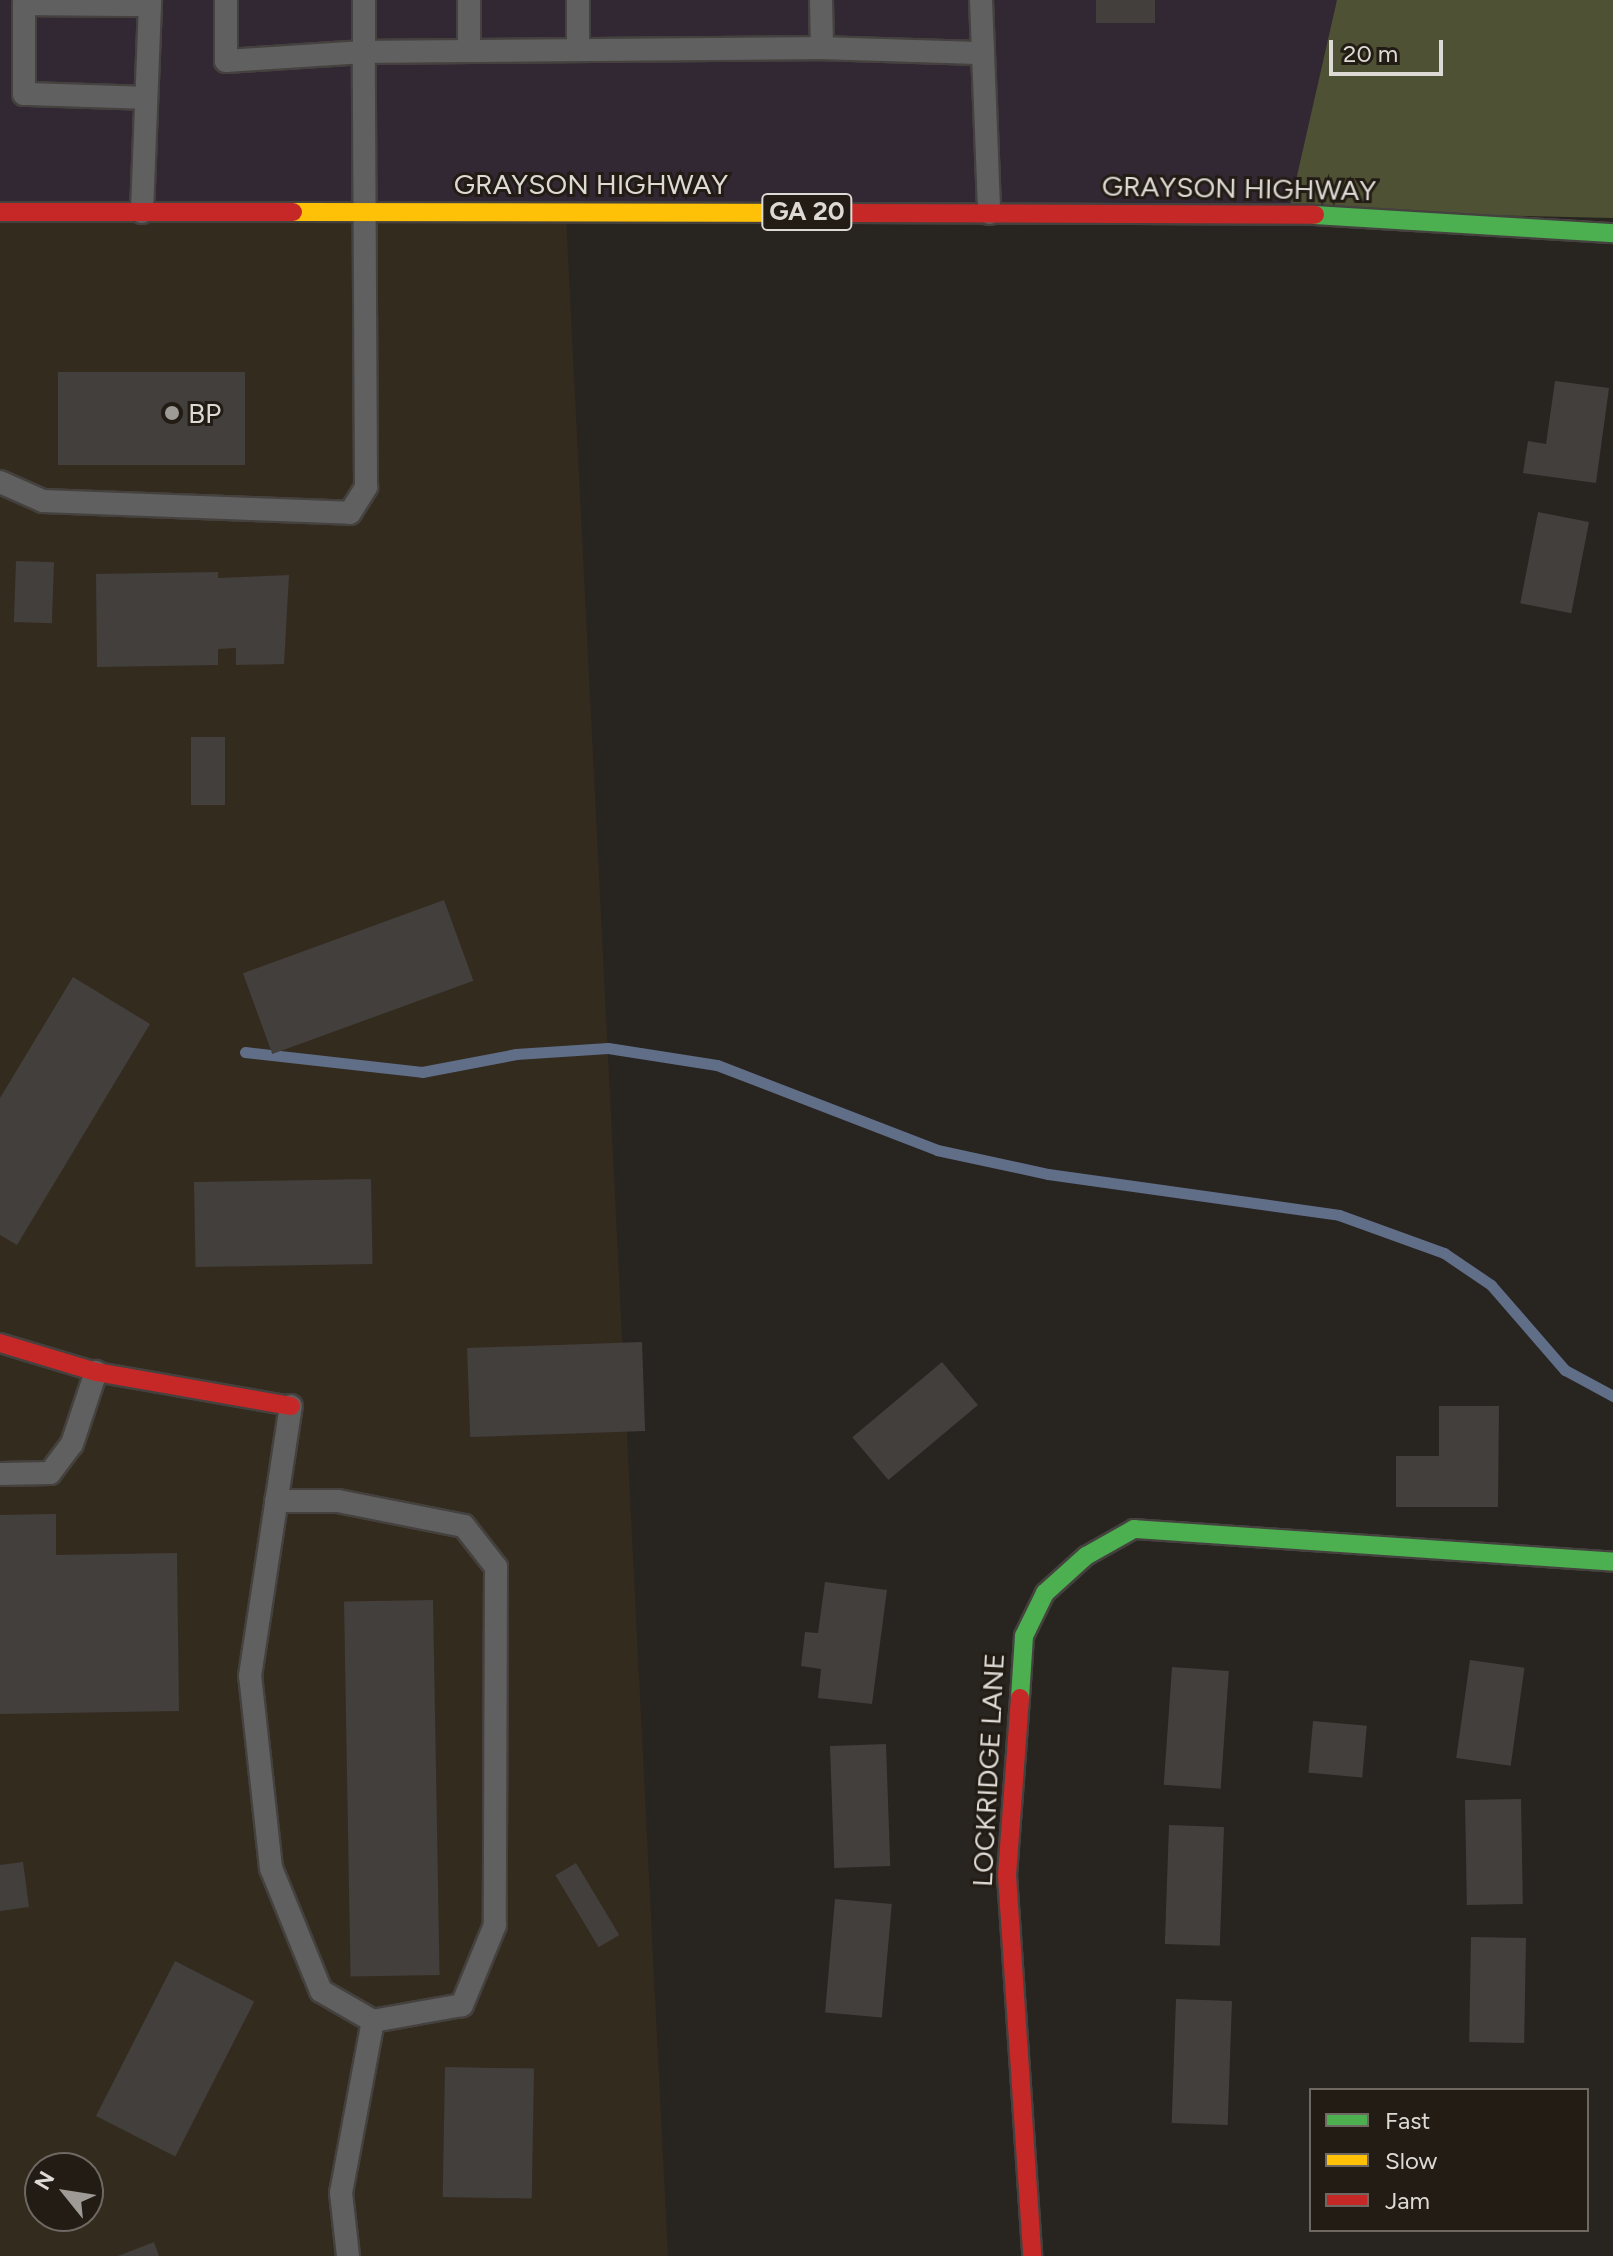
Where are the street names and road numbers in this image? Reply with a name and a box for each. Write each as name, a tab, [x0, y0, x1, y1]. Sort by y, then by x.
street label: GRAYSON HIGHWAY	[454, 167, 728, 201]
street label: GRAYSON HIGHWAY	[1102, 169, 1376, 207]
road number: GA 20	[761, 190, 853, 234]
street label: LOCKRIDGE LANE	[965, 1652, 1011, 1888]

